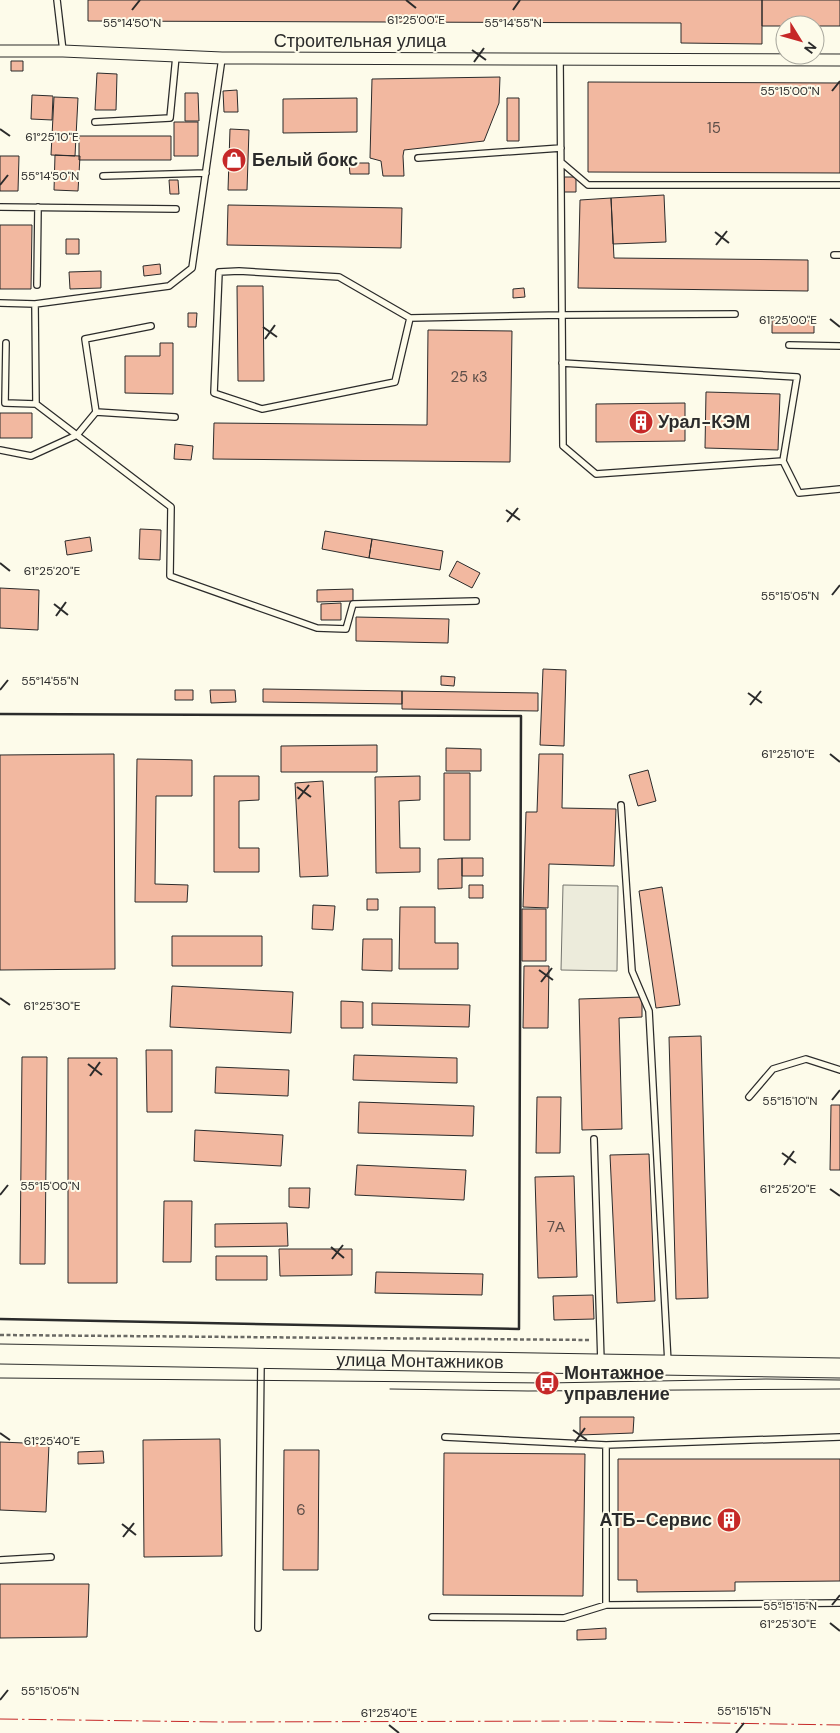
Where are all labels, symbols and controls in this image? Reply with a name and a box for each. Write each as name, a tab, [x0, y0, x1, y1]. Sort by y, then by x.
text: 61°25'00"E	[387, 12, 445, 28]
text: 55°14'50"N	[103, 15, 161, 31]
text: 55°14'55"N	[484, 15, 542, 31]
north arrow	[775, 15, 825, 65]
street label: Строительная улица	[274, 29, 447, 53]
text: N	[800, 38, 821, 57]
text: 55°15'00"N	[760, 83, 820, 99]
house number: 15	[707, 118, 721, 138]
text: 61°25'10"E	[25, 129, 79, 145]
shop icon: Белый бокс	[221, 147, 247, 173]
place label: Белый бокс	[252, 148, 358, 172]
text: 55°14'50"N	[21, 168, 79, 184]
text: 61°25'00"E	[759, 312, 817, 328]
house number: 25 к3	[450, 367, 488, 387]
building icon: Урал-КЭМ	[628, 409, 654, 435]
place label: Урал-КЭМ	[658, 410, 750, 434]
text: 61°25'20"E	[24, 563, 81, 579]
text: 55°15'05"N	[761, 588, 819, 604]
text: 55°14'55"N	[21, 673, 79, 689]
text: 61°25'10"E	[761, 746, 815, 762]
text: 61°25'30"E	[24, 998, 81, 1014]
text: 55°15'10"N	[762, 1093, 818, 1109]
text: 55°15'00"N	[20, 1178, 80, 1194]
text: 61°25'20"E	[760, 1181, 817, 1197]
house number: 7А	[547, 1217, 565, 1237]
street label: улица Монтажников	[336, 1348, 504, 1374]
place label: Монтажное управление	[564, 1361, 670, 1406]
bus stop icon: Монтажное управление	[534, 1370, 560, 1396]
text: 61°25'40"E	[24, 1433, 80, 1449]
house number: 6	[296, 1500, 306, 1520]
building icon: АТБ-Сервис	[716, 1507, 742, 1533]
place label: АТБ-Сервис	[599, 1508, 712, 1532]
text: 55°15'15"N	[763, 1598, 817, 1614]
text: 61°25'30"E	[760, 1616, 817, 1632]
text: 55°15'05"N	[21, 1683, 79, 1699]
text: 55°15'15"N	[717, 1703, 771, 1719]
text: 61°25'40"E	[361, 1705, 417, 1721]

